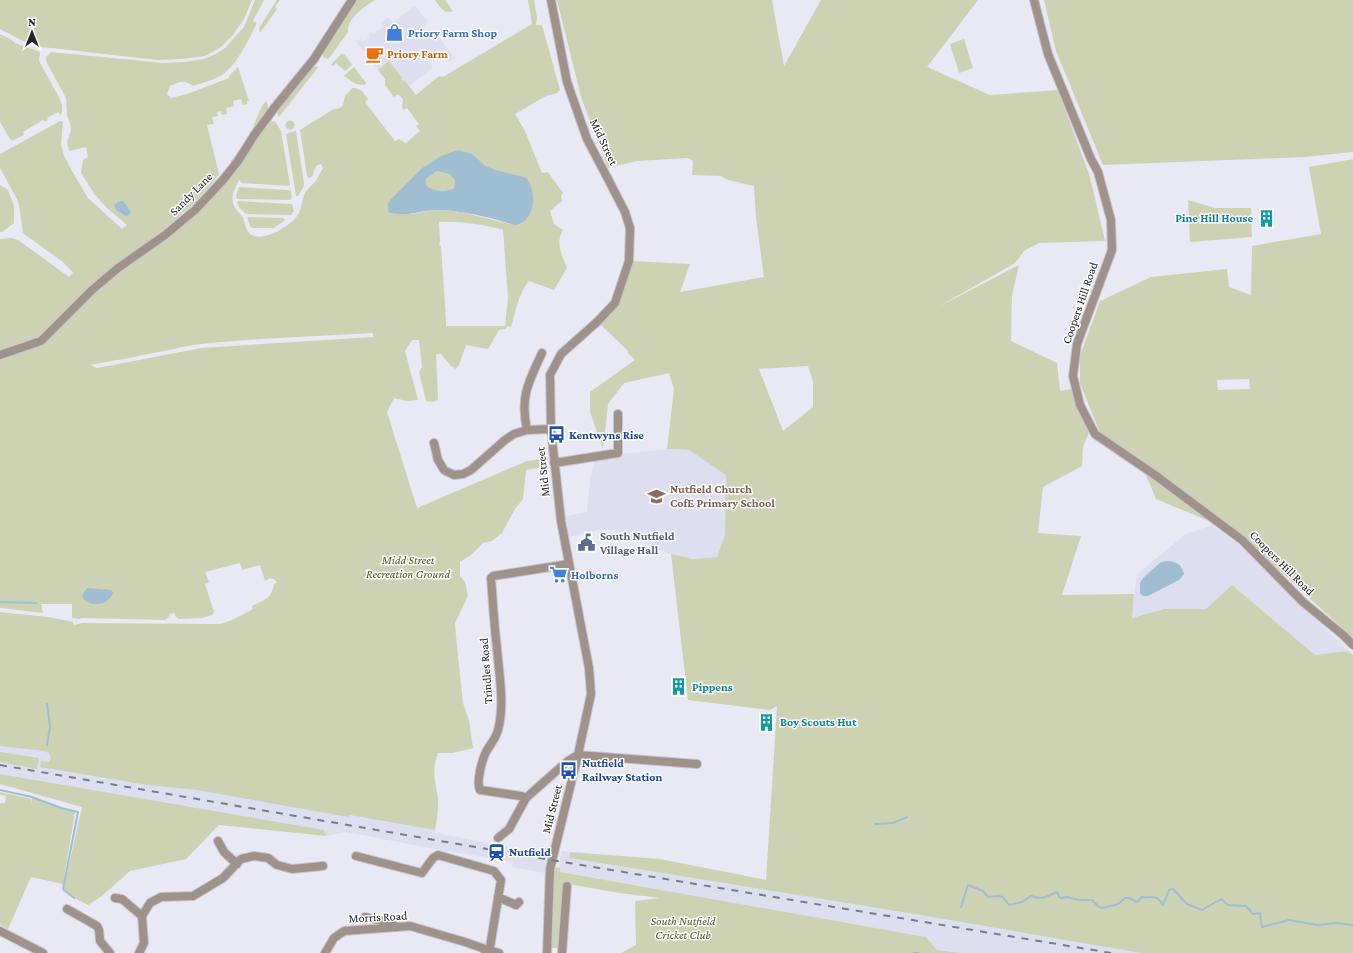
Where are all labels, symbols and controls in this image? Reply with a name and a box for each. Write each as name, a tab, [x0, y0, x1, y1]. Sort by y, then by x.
north arrow	[12, 12, 52, 52]
text: N	[28, 16, 36, 28]
shop icon: Priory Farm Shop	[385, 23, 405, 43]
place label: Priory Farm Shop	[408, 26, 497, 40]
cafe icon: Priory Farm	[364, 44, 384, 64]
place label: Priory Farm	[387, 47, 449, 61]
street label: Mid Street	[587, 116, 621, 168]
street label: Sandy Lane	[167, 170, 215, 218]
building icon: Pine Hill House	[1256, 208, 1276, 228]
place label: Pine Hill House	[1175, 211, 1253, 225]
street label: Coopers Hill Road	[1059, 260, 1101, 346]
bus stop icon: Kentwyns Rise	[546, 425, 566, 445]
place label: Kentwyns Rise	[569, 428, 644, 442]
street label: Mid Street	[533, 445, 553, 497]
place label: Nutfield Church CofE Primary School	[670, 482, 775, 510]
school or university icon: Nutfield Church CofE Primary School	[647, 486, 667, 506]
street label: Coopers Hill Road	[1247, 528, 1318, 599]
place label: South Nutfield Village Hall	[599, 529, 675, 557]
public building icon: South Nutfield Village Hall	[577, 533, 597, 553]
park label: Midd Street Recreation Ground	[366, 553, 450, 581]
supermarket icon: Holborns	[548, 565, 568, 585]
place label: Holborns	[571, 568, 618, 582]
street label: Trindles Road	[477, 637, 495, 705]
building icon: Pippens	[669, 677, 689, 697]
place label: Pippens	[692, 680, 733, 694]
building icon: Boy Scouts Hut	[757, 712, 777, 732]
place label: Boy Scouts Hut	[780, 715, 857, 729]
place label: Nutfield Railway Station	[582, 756, 662, 784]
bus stop icon: Nutfield Railway Station	[559, 760, 579, 780]
street label: Mid Street	[539, 782, 565, 835]
station icon: Nutfield	[486, 842, 506, 862]
place label: Nutfield	[509, 845, 551, 859]
street label: Morris Road	[348, 908, 408, 926]
park label: South Nutfield Cricket Club	[651, 914, 716, 942]

